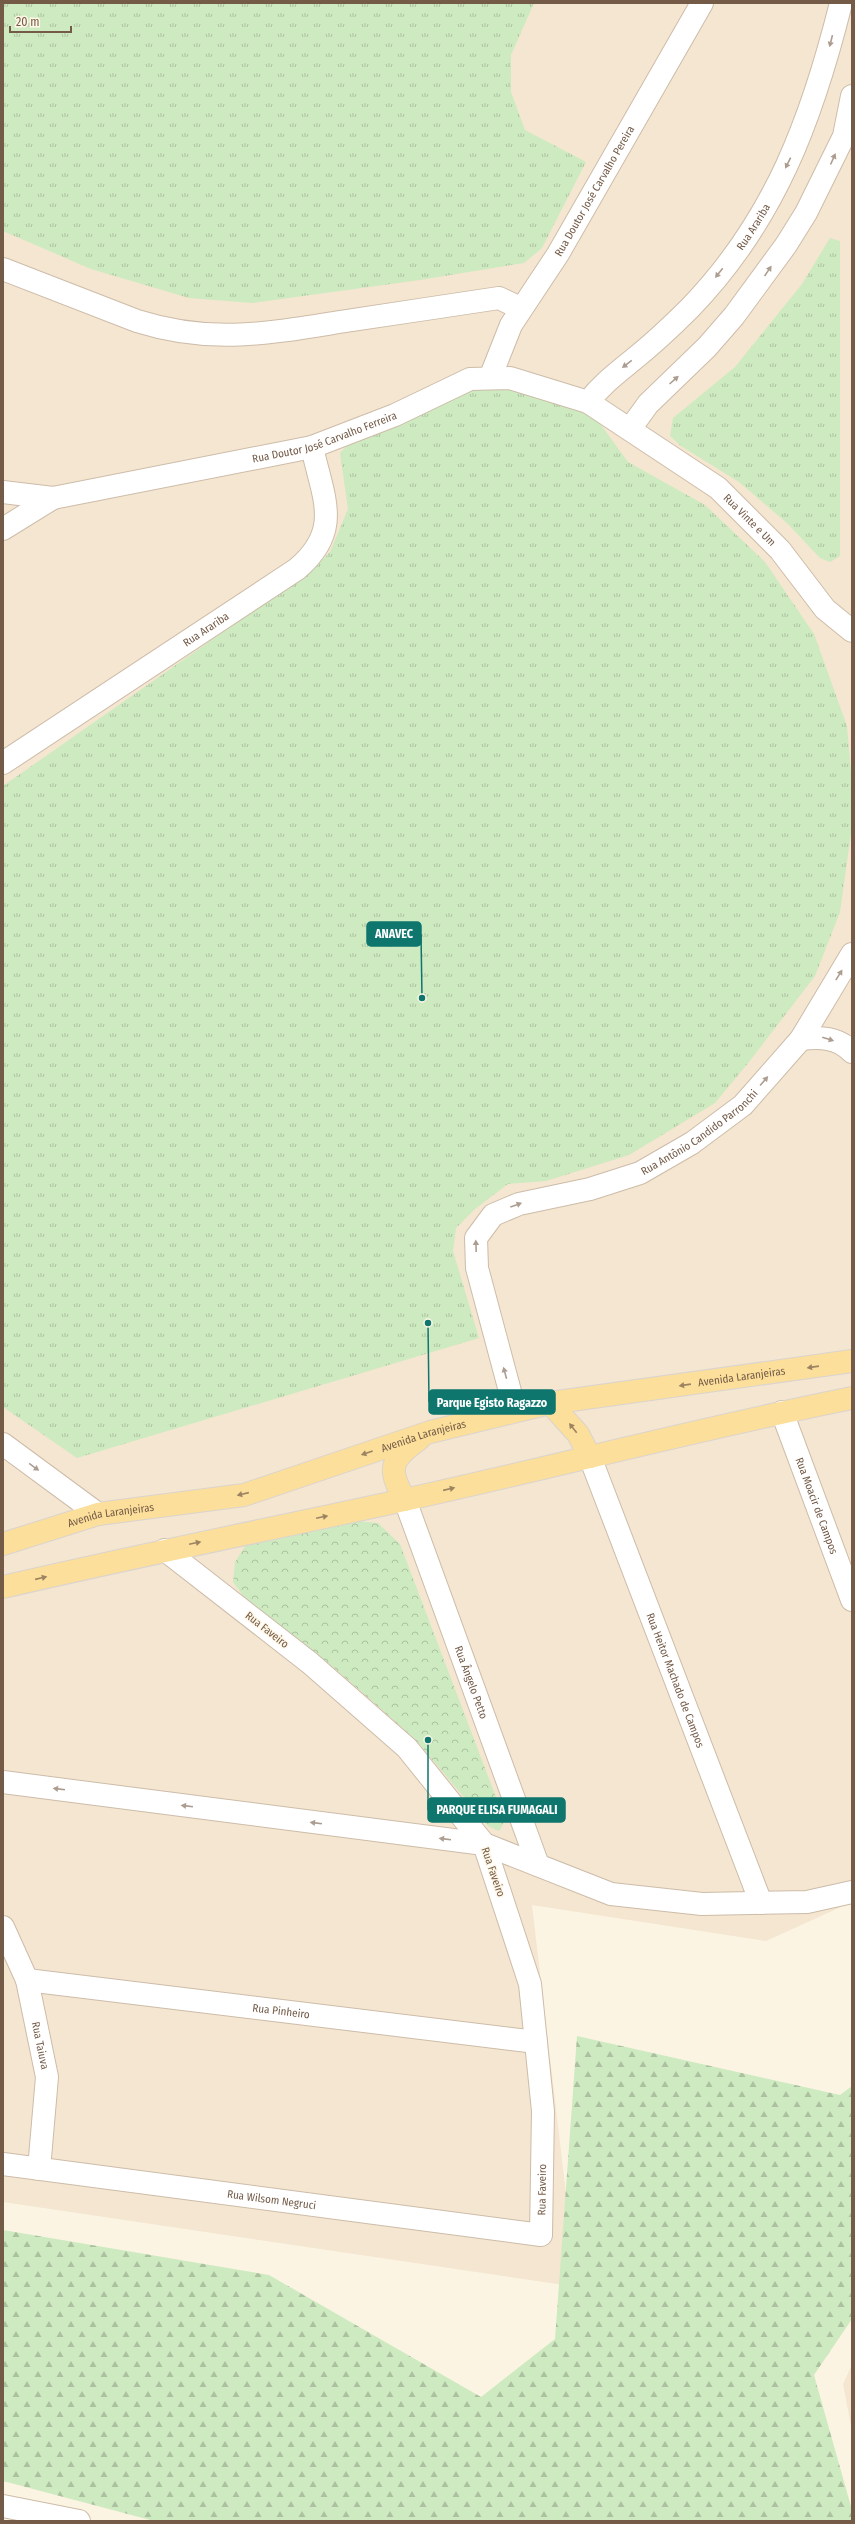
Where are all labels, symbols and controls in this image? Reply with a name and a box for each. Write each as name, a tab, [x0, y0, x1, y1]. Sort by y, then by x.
scale bar	[10, 8, 71, 34]
text: 20 m	[16, 15, 40, 29]
one-way arrow	[828, 35, 834, 47]
street label: Rua Doutor José Carvalho Pereira	[552, 123, 637, 258]
one-way arrow	[830, 153, 836, 164]
one-way arrow	[785, 158, 791, 169]
street label: Rua Arariba	[734, 201, 773, 252]
one-way arrow	[764, 266, 772, 276]
one-way arrow	[715, 268, 724, 279]
one-way arrow	[622, 360, 633, 369]
one-way arrow	[669, 375, 679, 384]
street label: Rua Doutor José Carvalho Ferreira	[251, 408, 399, 465]
street label: Rua Vinte e Um	[721, 491, 779, 549]
street label: Rua Arariba	[180, 609, 231, 649]
callout: ANAVEC	[367, 922, 421, 946]
text: ANAVEC	[374, 927, 414, 941]
one-way arrow	[835, 969, 842, 981]
one-way arrow	[822, 1036, 834, 1042]
one-way arrow	[759, 1076, 769, 1086]
street label: Rua Antônio Candido Parronchi	[639, 1087, 760, 1178]
one-way arrow	[510, 1202, 522, 1208]
one-way arrow	[473, 1240, 480, 1252]
street label: Avenida Laranjeiras	[697, 1364, 786, 1389]
one-way arrow	[807, 1364, 819, 1370]
one-way arrow	[502, 1366, 508, 1378]
one-way arrow	[679, 1382, 691, 1388]
callout: Parque Egisto Ragazzo	[429, 1390, 555, 1414]
text: Parque Egisto Ragazzo	[437, 1396, 548, 1410]
street label: Avenida Laranjeiras	[379, 1417, 468, 1455]
one-way arrow	[569, 1422, 577, 1433]
one-way arrow	[360, 1450, 372, 1456]
street label: Rua Moacir de Campos	[793, 1456, 841, 1556]
one-way arrow	[29, 1463, 40, 1471]
one-way arrow	[443, 1486, 456, 1492]
one-way arrow	[237, 1492, 250, 1498]
street label: Avenida Laranjeiras	[66, 1500, 155, 1530]
one-way arrow	[316, 1513, 328, 1519]
one-way arrow	[189, 1540, 201, 1546]
one-way arrow	[35, 1575, 47, 1581]
street label: Rua Faveiro	[243, 1609, 291, 1651]
street label: Rua Heitor Machado de Campos	[644, 1611, 707, 1750]
street label: Rua Ângelo Petto	[452, 1644, 491, 1721]
one-way arrow	[52, 1786, 65, 1792]
callout: PARQUE ELISA FUMAGALI	[428, 1798, 565, 1822]
one-way arrow	[181, 1803, 193, 1809]
text: PARQUE ELISA FUMAGALI	[436, 1803, 558, 1817]
one-way arrow	[310, 1819, 322, 1826]
one-way arrow	[439, 1836, 451, 1842]
street label: Rua Faveiro	[478, 1846, 508, 1899]
street label: Rua Pinheiro	[252, 2001, 311, 2021]
street label: Rua Taiuva	[29, 2020, 52, 2070]
street label: Rua Faveiro	[535, 2164, 549, 2216]
street label: Rua Wilsom Negruci	[226, 2187, 317, 2212]

